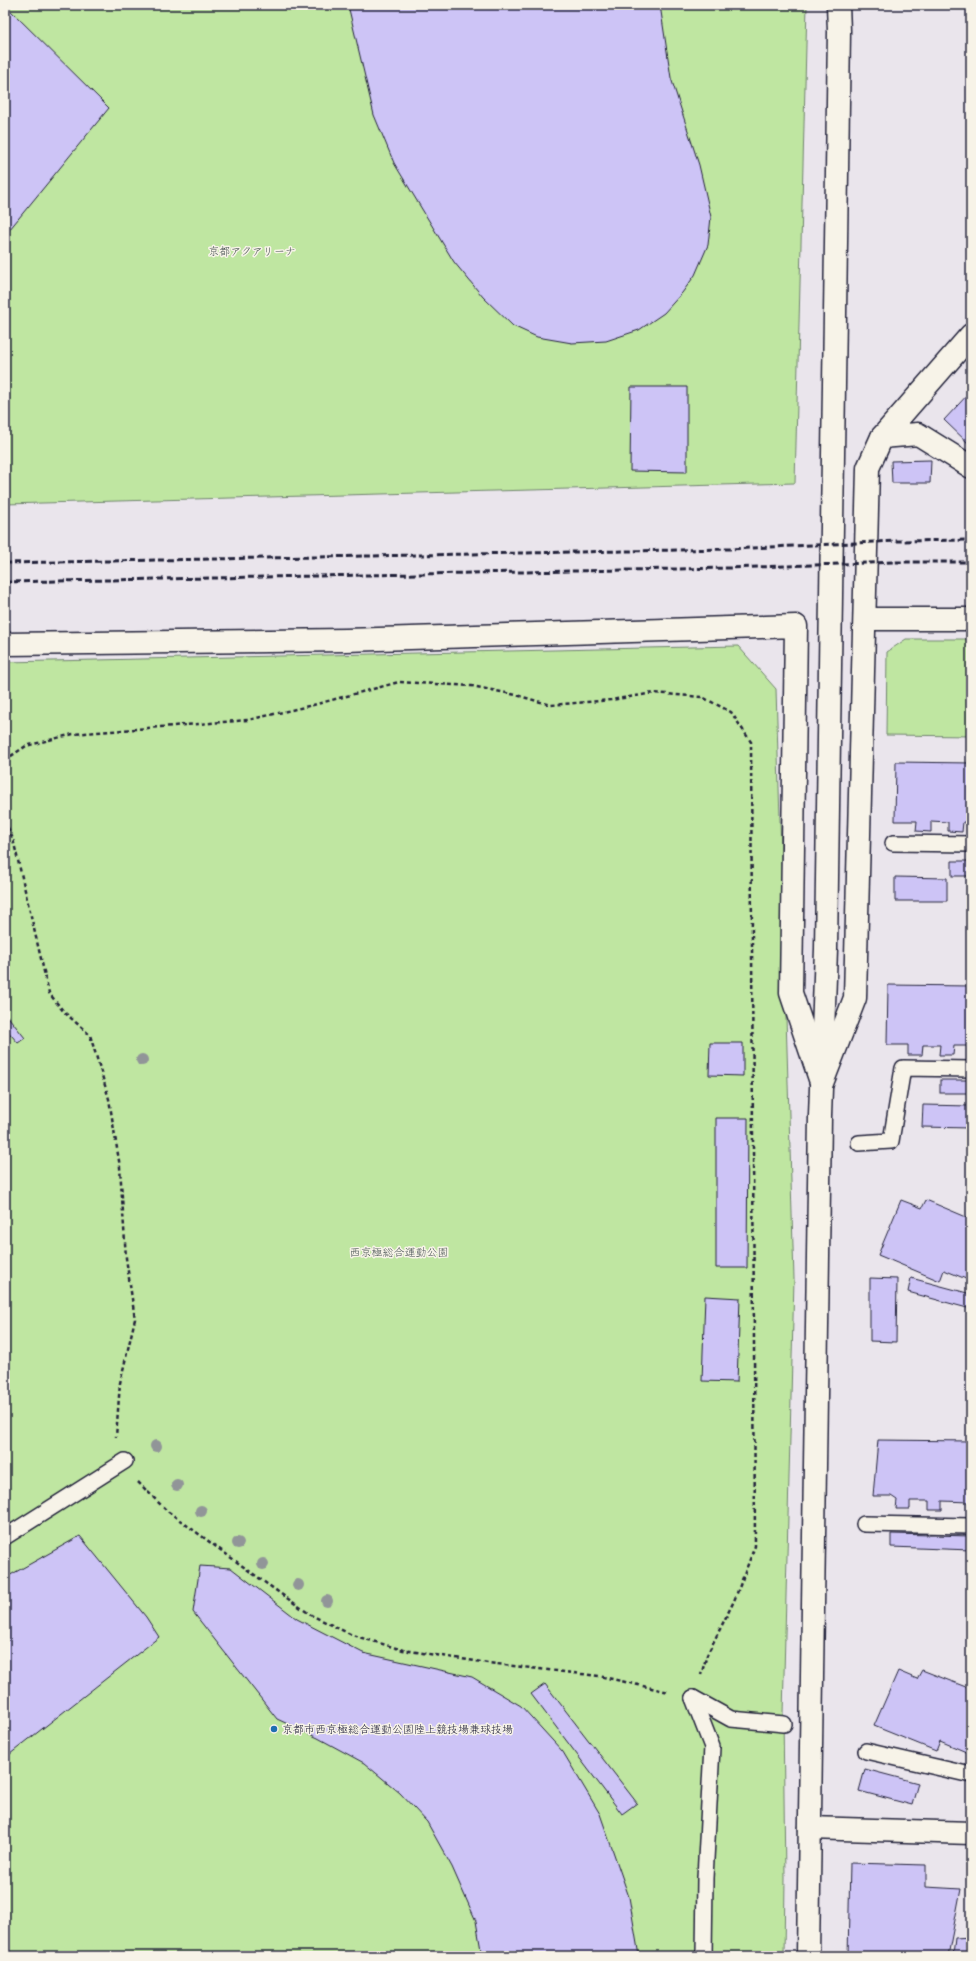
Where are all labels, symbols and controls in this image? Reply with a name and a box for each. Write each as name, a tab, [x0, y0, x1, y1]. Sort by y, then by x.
park label: 京都アクアリーナ	[208, 243, 296, 258]
park label: 西京極総合運動公園	[350, 1244, 449, 1259]
place label: 京都市西京極総合運動公園陸上競技場兼球技場	[282, 1721, 513, 1736]
marker: 京都市西京極総合運動公園陸上競技場兼球技場	[269, 1724, 279, 1734]

